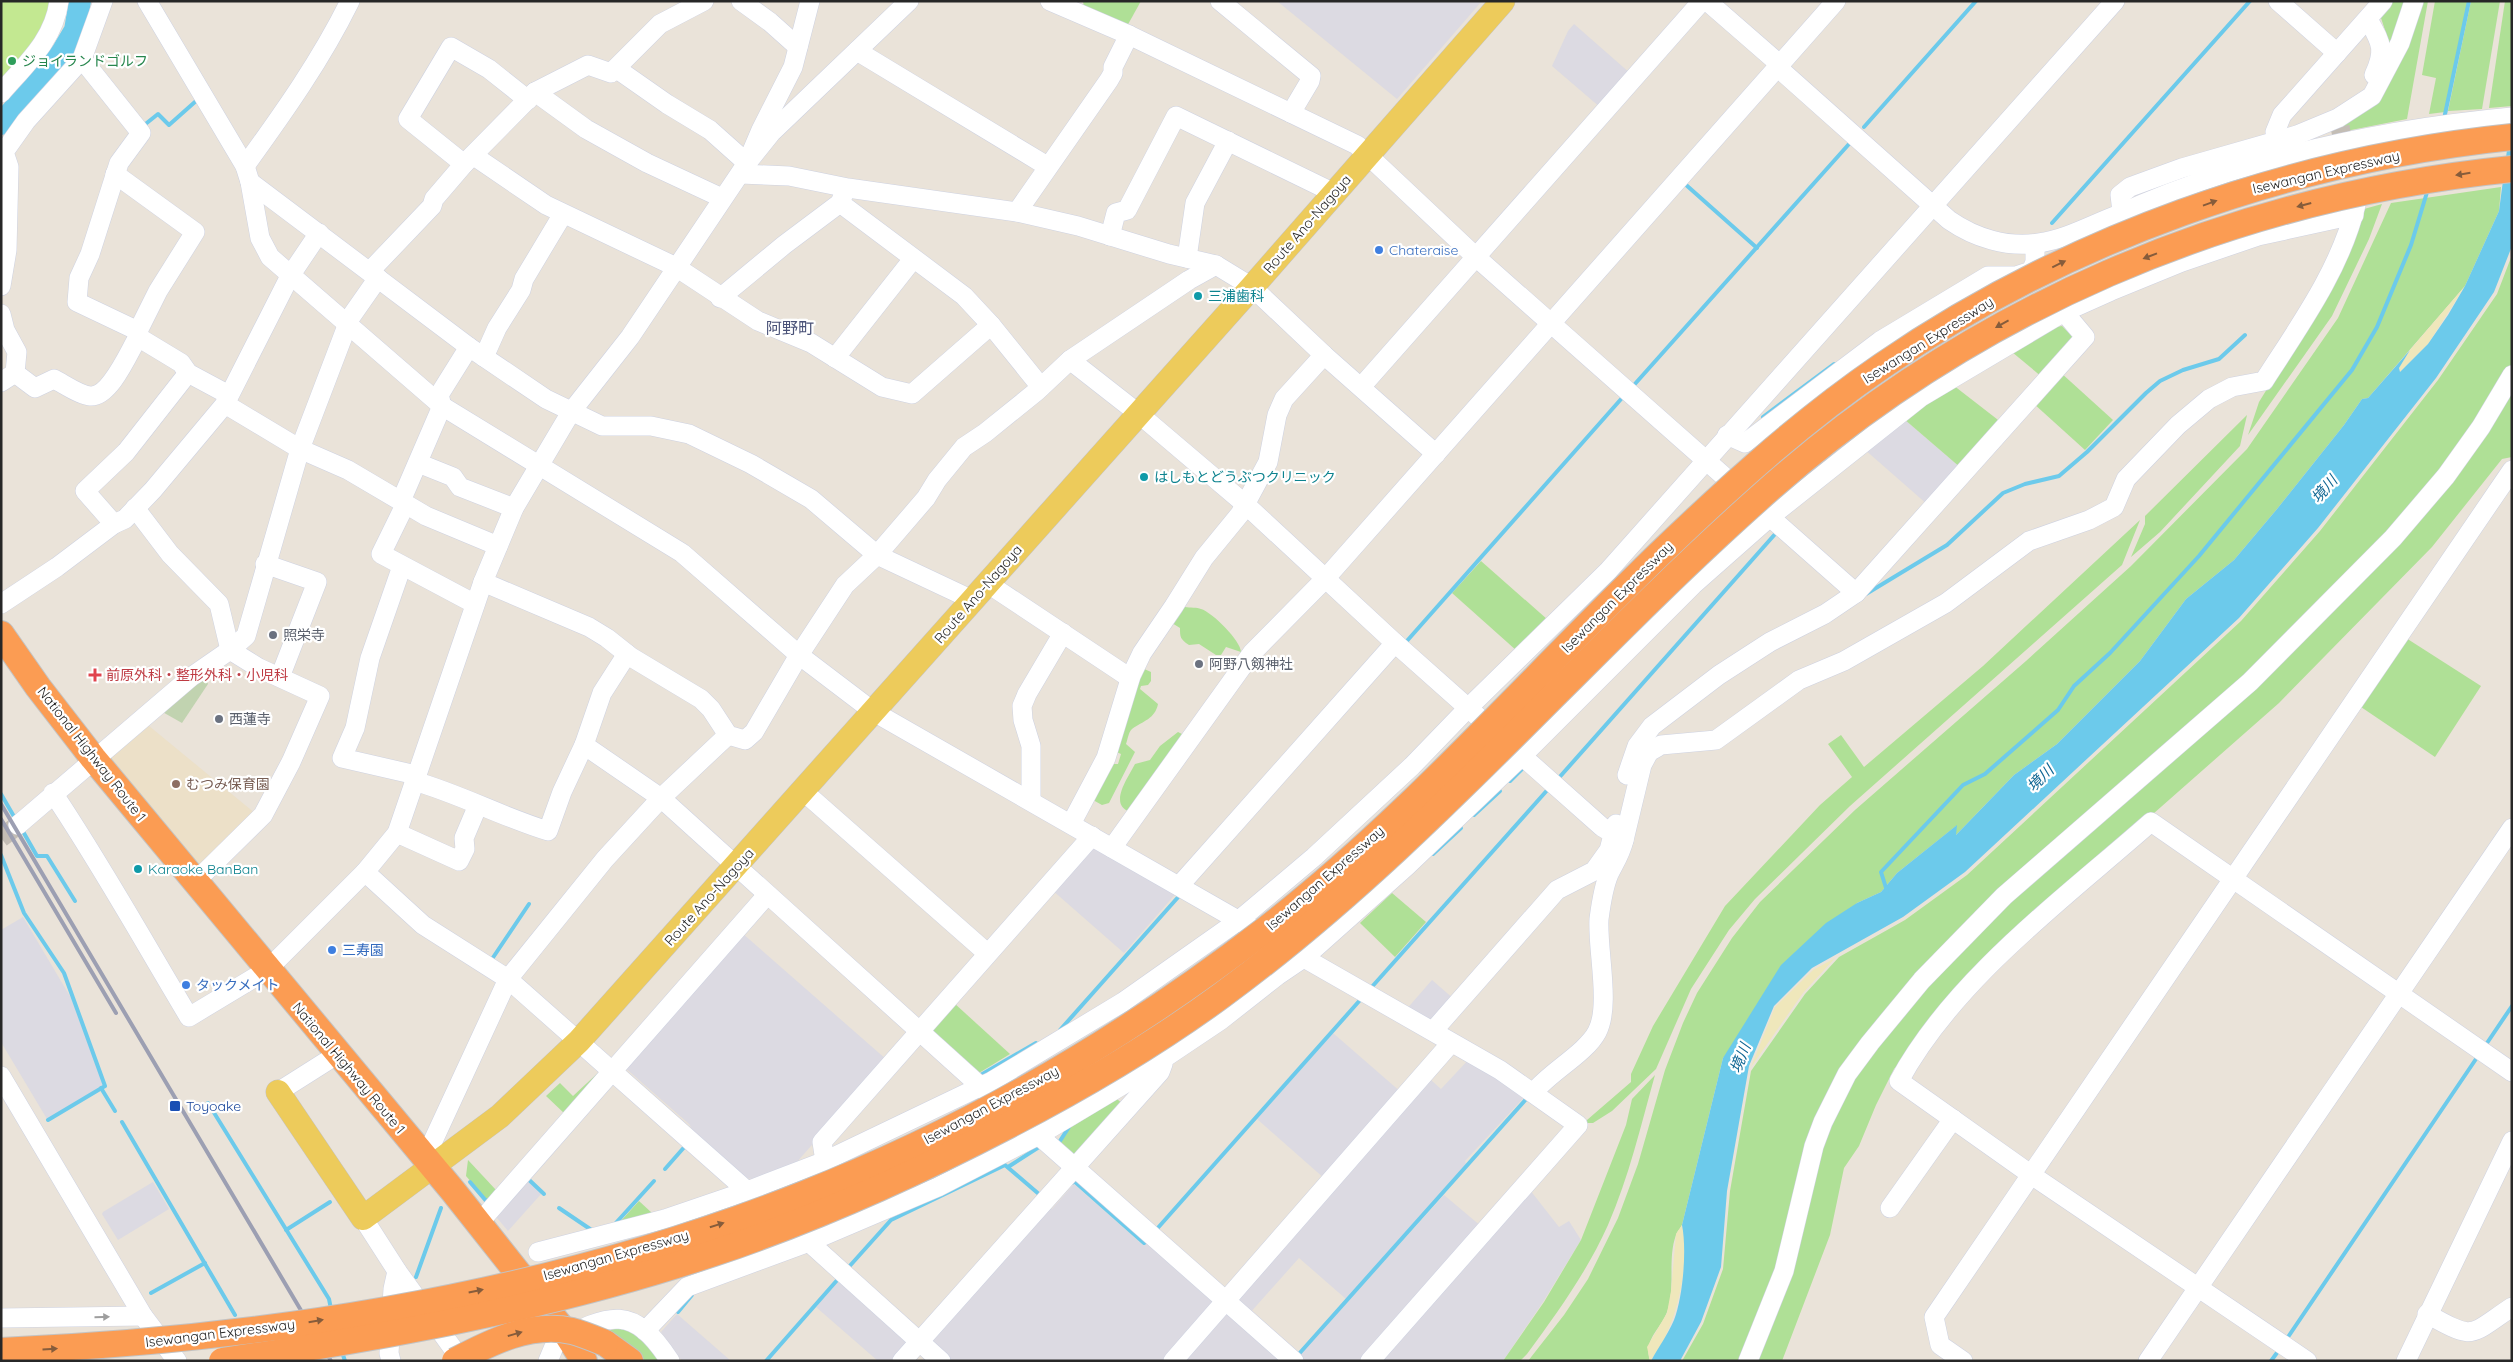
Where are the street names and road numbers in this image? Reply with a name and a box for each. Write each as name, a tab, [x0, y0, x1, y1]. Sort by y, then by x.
street label: Isewangan Expressway	[2251, 146, 2401, 198]
street label: Route Ano-Nagoya	[1259, 171, 1355, 277]
street label: Isewangan Expressway	[1859, 292, 1997, 388]
street label: Isewangan Expressway	[1557, 537, 1677, 657]
street label: Route Ano-Nagoya	[930, 541, 1026, 647]
street label: National Highway Route 1	[34, 683, 150, 825]
street label: Isewangan Expressway	[1262, 822, 1388, 934]
street label: Route Ano-Nagoya	[660, 844, 758, 950]
street label: National Highway Route 1	[289, 998, 409, 1138]
street label: Isewangan Expressway	[920, 1062, 1062, 1148]
street label: Isewangan Expressway	[541, 1226, 691, 1284]
street label: Isewangan Expressway	[144, 1315, 296, 1351]

